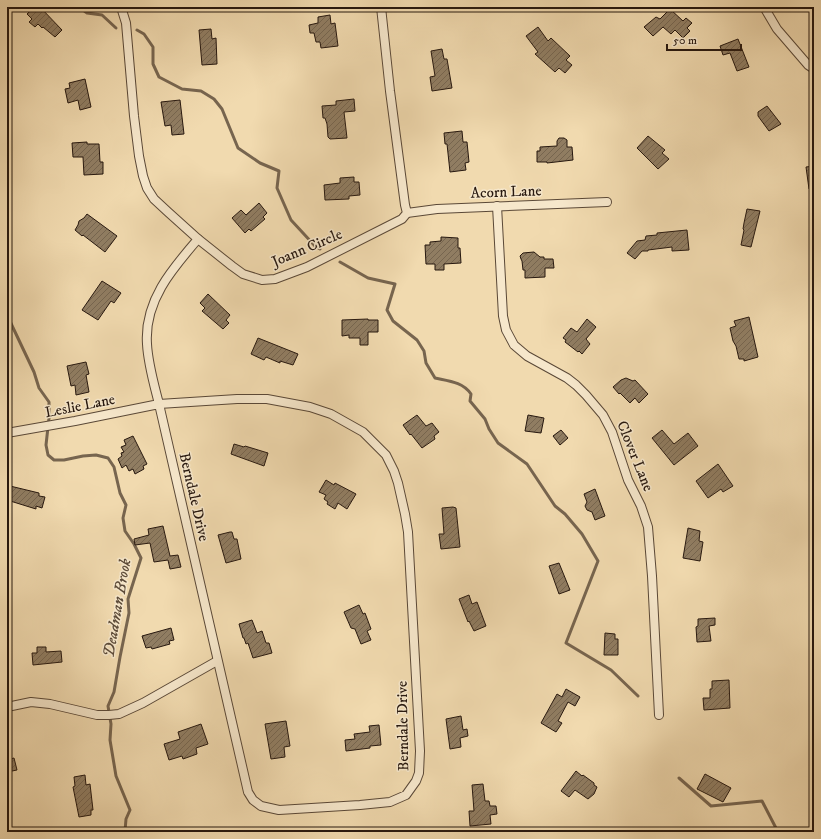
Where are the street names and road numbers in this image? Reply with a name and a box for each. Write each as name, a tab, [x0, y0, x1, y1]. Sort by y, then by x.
street label: Acorn Lane	[470, 181, 542, 203]
street label: Joann Circle	[267, 225, 345, 272]
street label: Leslie Lane	[43, 390, 117, 422]
street label: Clover Lane	[612, 418, 658, 494]
street label: Berndale Drive	[175, 451, 213, 543]
street label: Berndale Drive	[393, 681, 413, 771]

